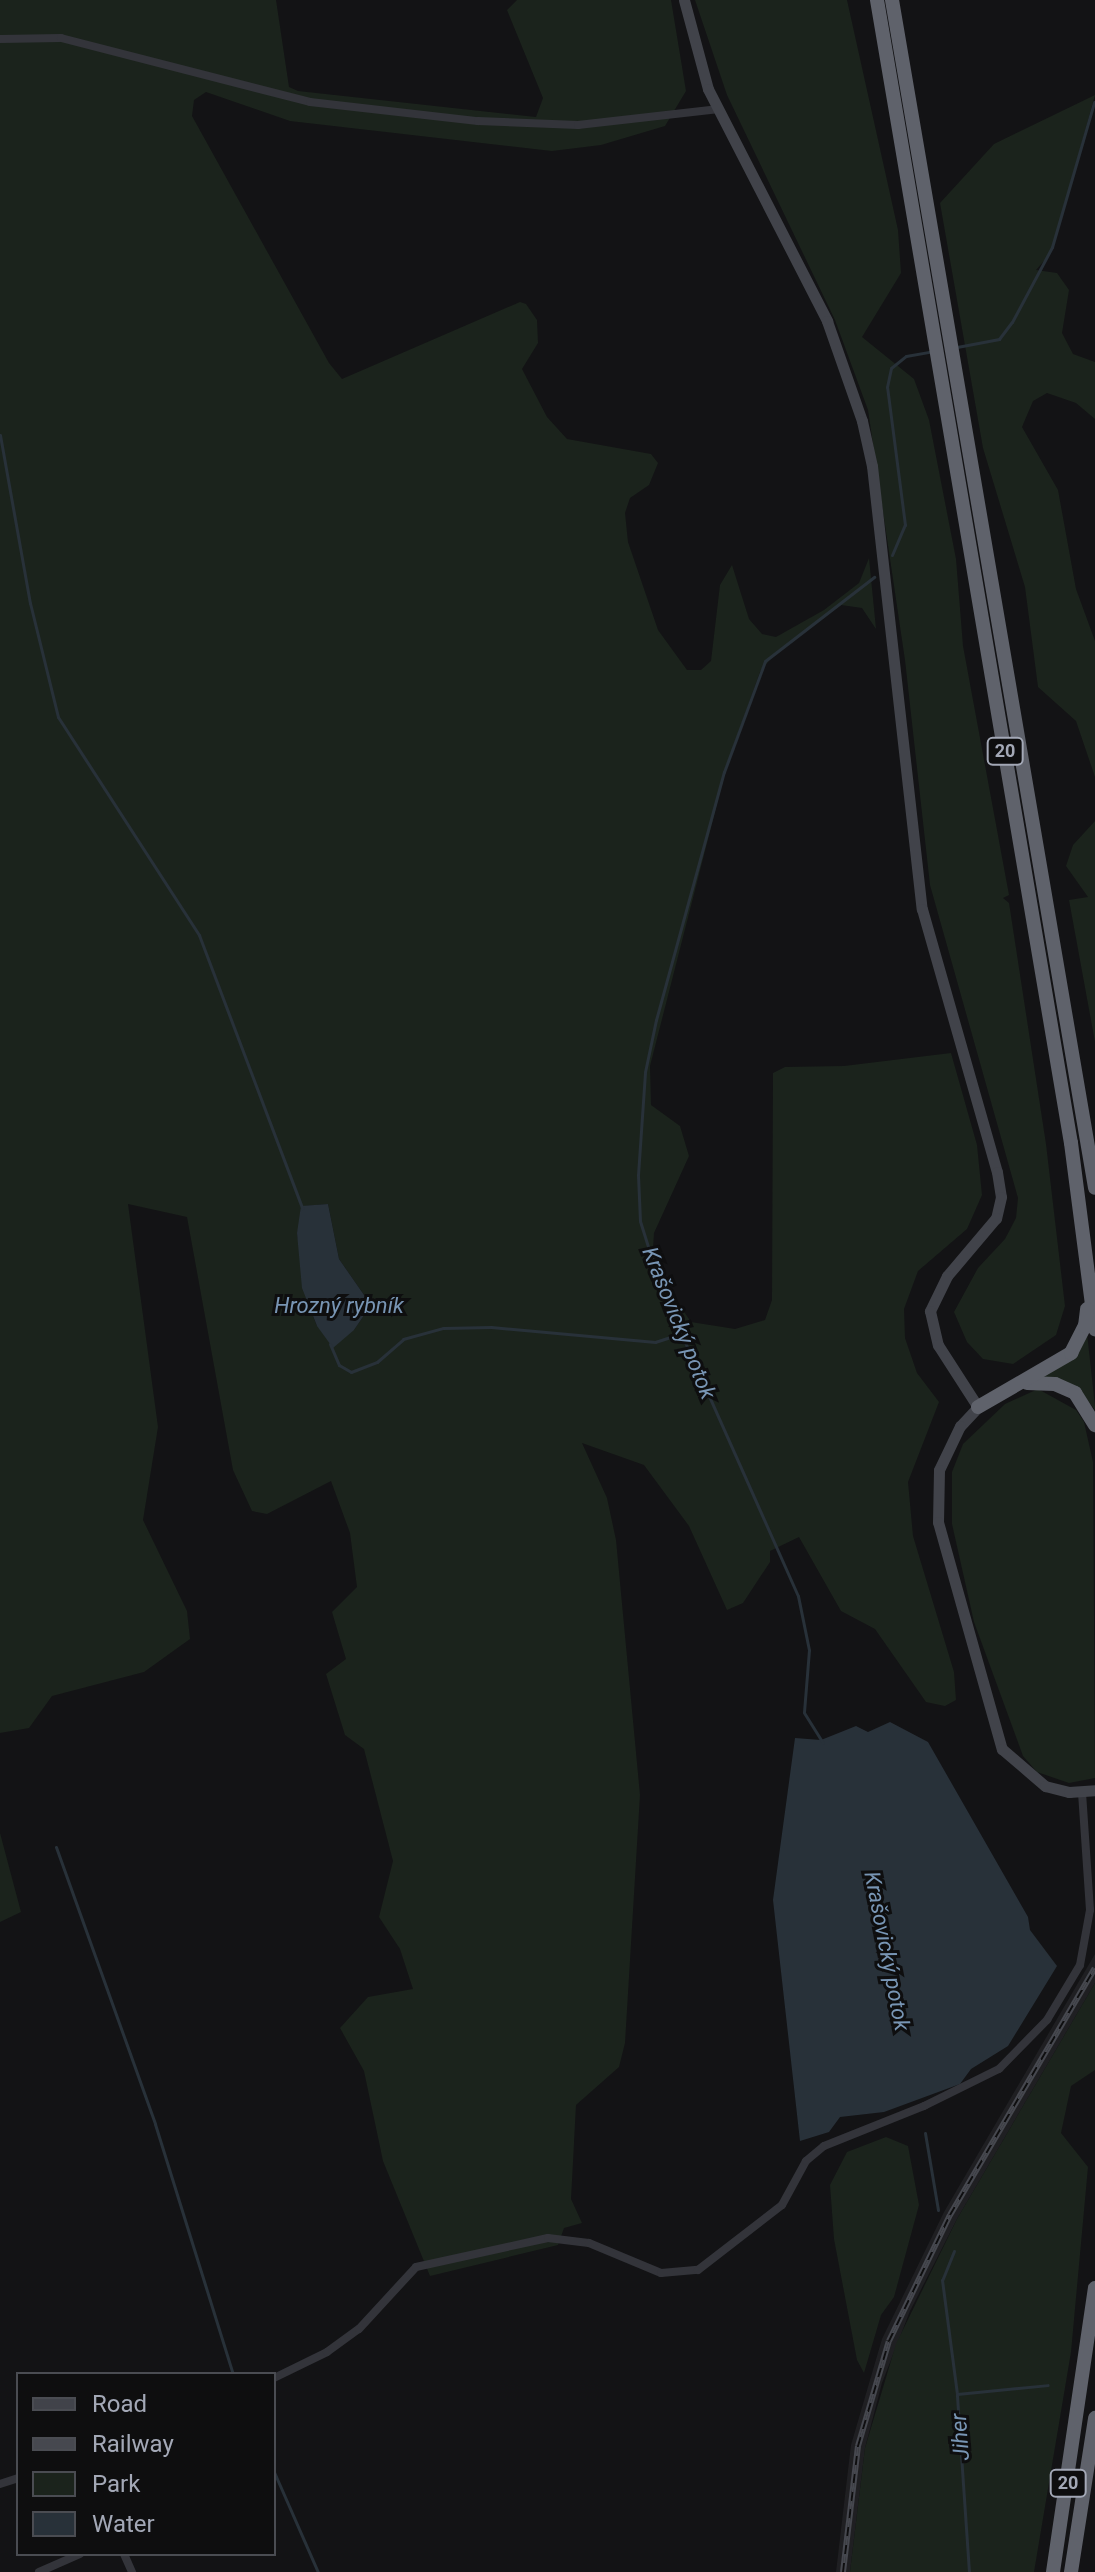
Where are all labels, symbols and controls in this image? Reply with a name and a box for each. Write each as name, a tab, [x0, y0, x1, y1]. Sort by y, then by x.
road number: 20	[985, 737, 1025, 765]
water label: Krašovický potok	[636, 1243, 722, 1403]
water label: Hrozný rybník	[274, 1293, 404, 1319]
water label: Krašovický potok	[859, 1869, 915, 2033]
legend	[16, 2372, 276, 2556]
text: Road	[92, 2390, 147, 2418]
water label: Jiher	[945, 2413, 975, 2461]
text: Railway	[92, 2430, 174, 2458]
road number: 20	[1048, 2469, 1088, 2497]
text: Park	[92, 2470, 140, 2498]
text: Water	[92, 2510, 155, 2538]

